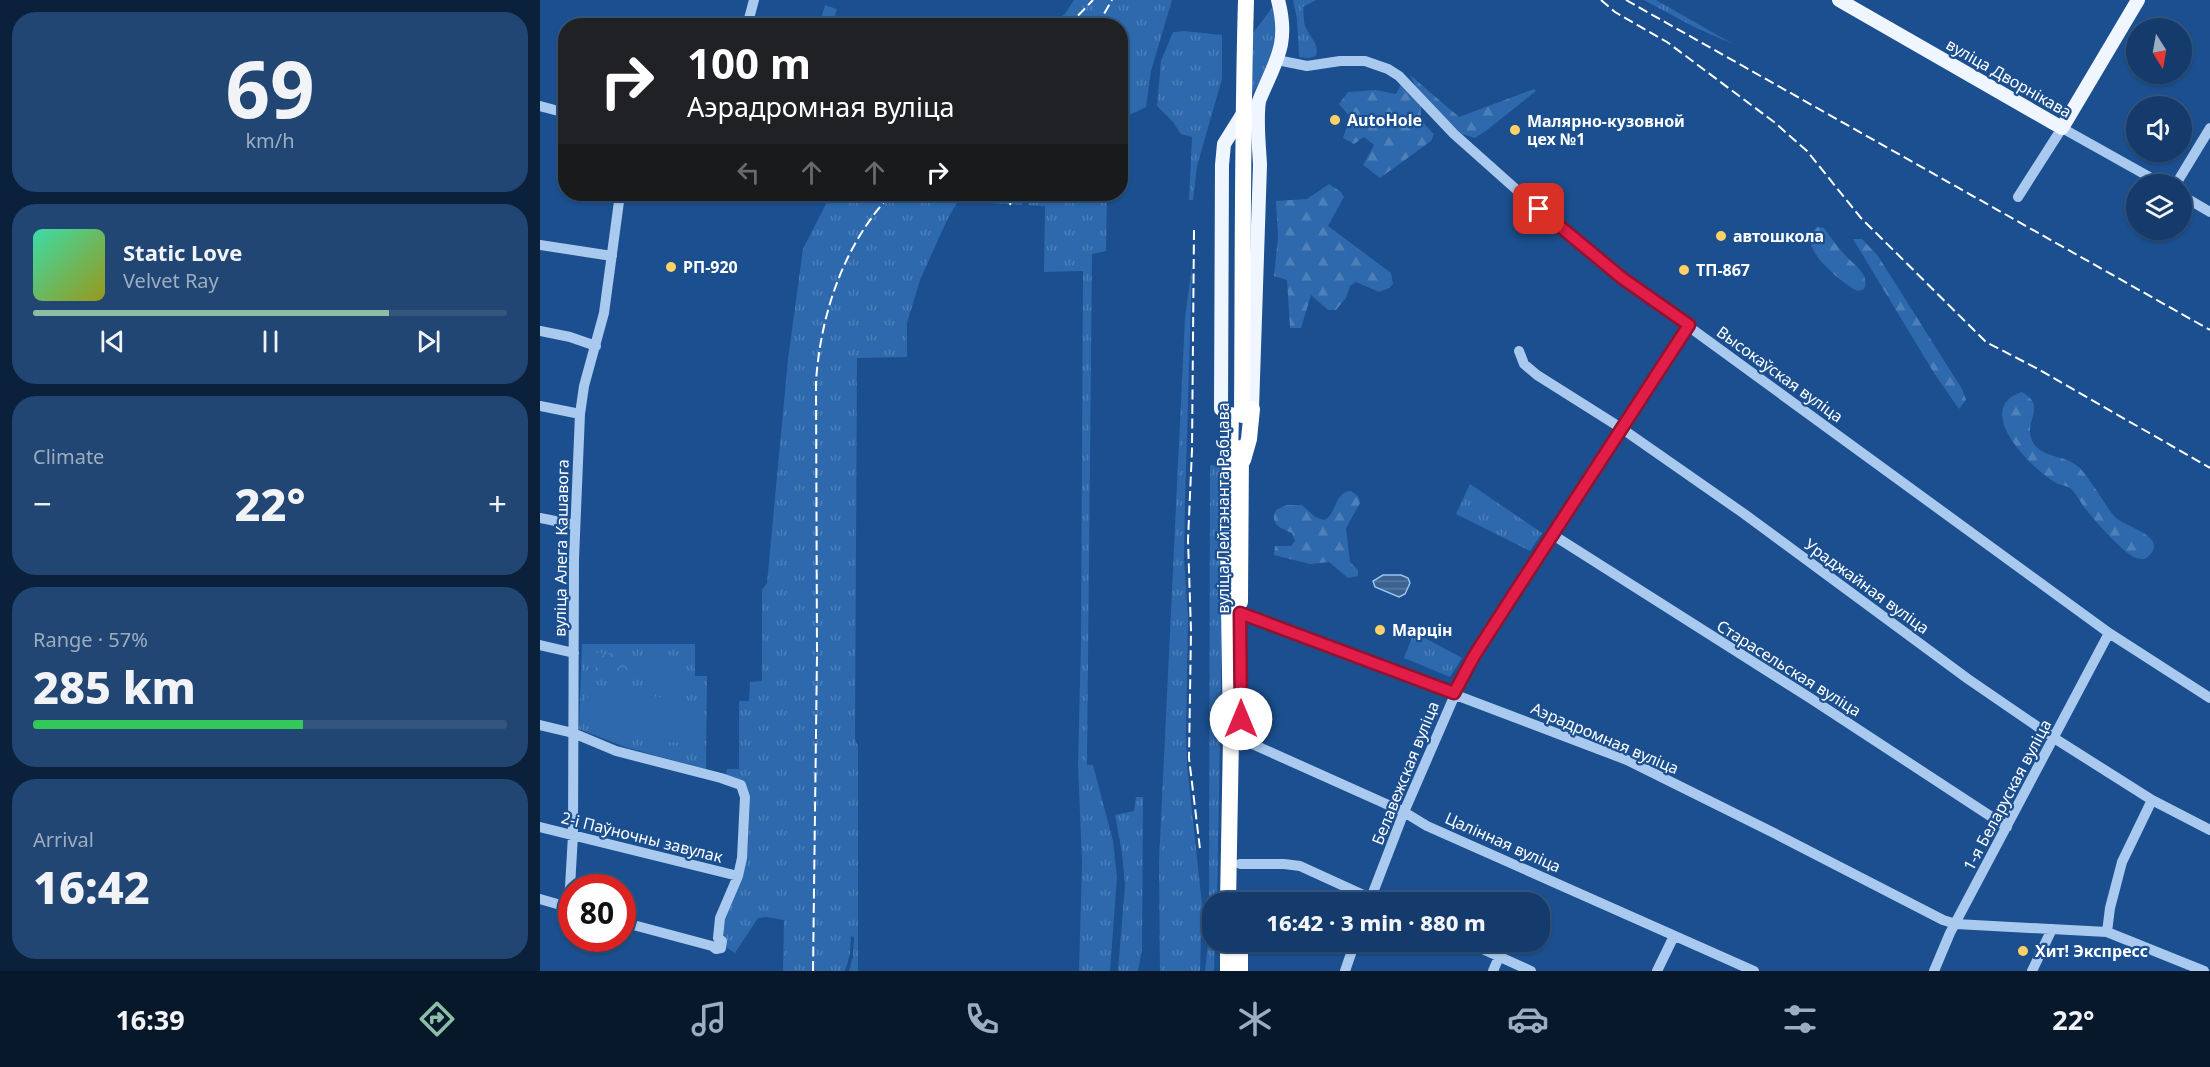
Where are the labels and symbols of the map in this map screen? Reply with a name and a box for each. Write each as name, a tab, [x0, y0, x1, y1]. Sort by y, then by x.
north arrow	[2126, 18, 2192, 84]
street label: вуліца Дворнікава	[1942, 33, 2076, 123]
place label: AutoHole	[1347, 109, 1422, 131]
place label: Малярно-кузовной цех №1	[1527, 110, 1685, 150]
marker: AutoHole	[1328, 113, 1342, 127]
marker: Малярно-кузовной цех №1	[1508, 123, 1522, 137]
pin	[1513, 183, 1564, 234]
place label: автошкола	[1733, 225, 1824, 247]
marker: автошкола	[1714, 229, 1728, 243]
place label: РП-920	[683, 256, 738, 278]
place label: ТП-867	[1696, 259, 1750, 281]
marker: РП-920	[664, 260, 678, 274]
marker: ТП-867	[1677, 263, 1691, 277]
street label: Высокаўская вуліца	[1712, 321, 1848, 427]
street label: вуліца Лейтэнанта Рабцава	[1212, 402, 1234, 614]
street label: вуліца Алега Кашавога	[548, 459, 574, 637]
street label: Ураджайная вуліца	[1800, 533, 1934, 639]
street label: Старасельская вуліца	[1713, 615, 1865, 721]
place label: Марцін	[1392, 619, 1453, 641]
marker: Марцін	[1373, 623, 1387, 637]
position arrow	[1209, 687, 1273, 751]
street label: Аэрадромная вуліца	[1528, 697, 1682, 779]
street label: Белавежская вуліца	[1366, 698, 1444, 848]
street label: 1-я Беларуская вуліца	[1958, 716, 2056, 874]
street label: 2-і Паўночны завулак	[559, 806, 725, 868]
street label: Цалінная вуліца	[1442, 807, 1564, 877]
speed limit sign: 80	[558, 874, 636, 952]
place label: Хит! Экспресс	[2035, 940, 2148, 962]
marker: Хит! Экспресс	[2016, 944, 2030, 958]

